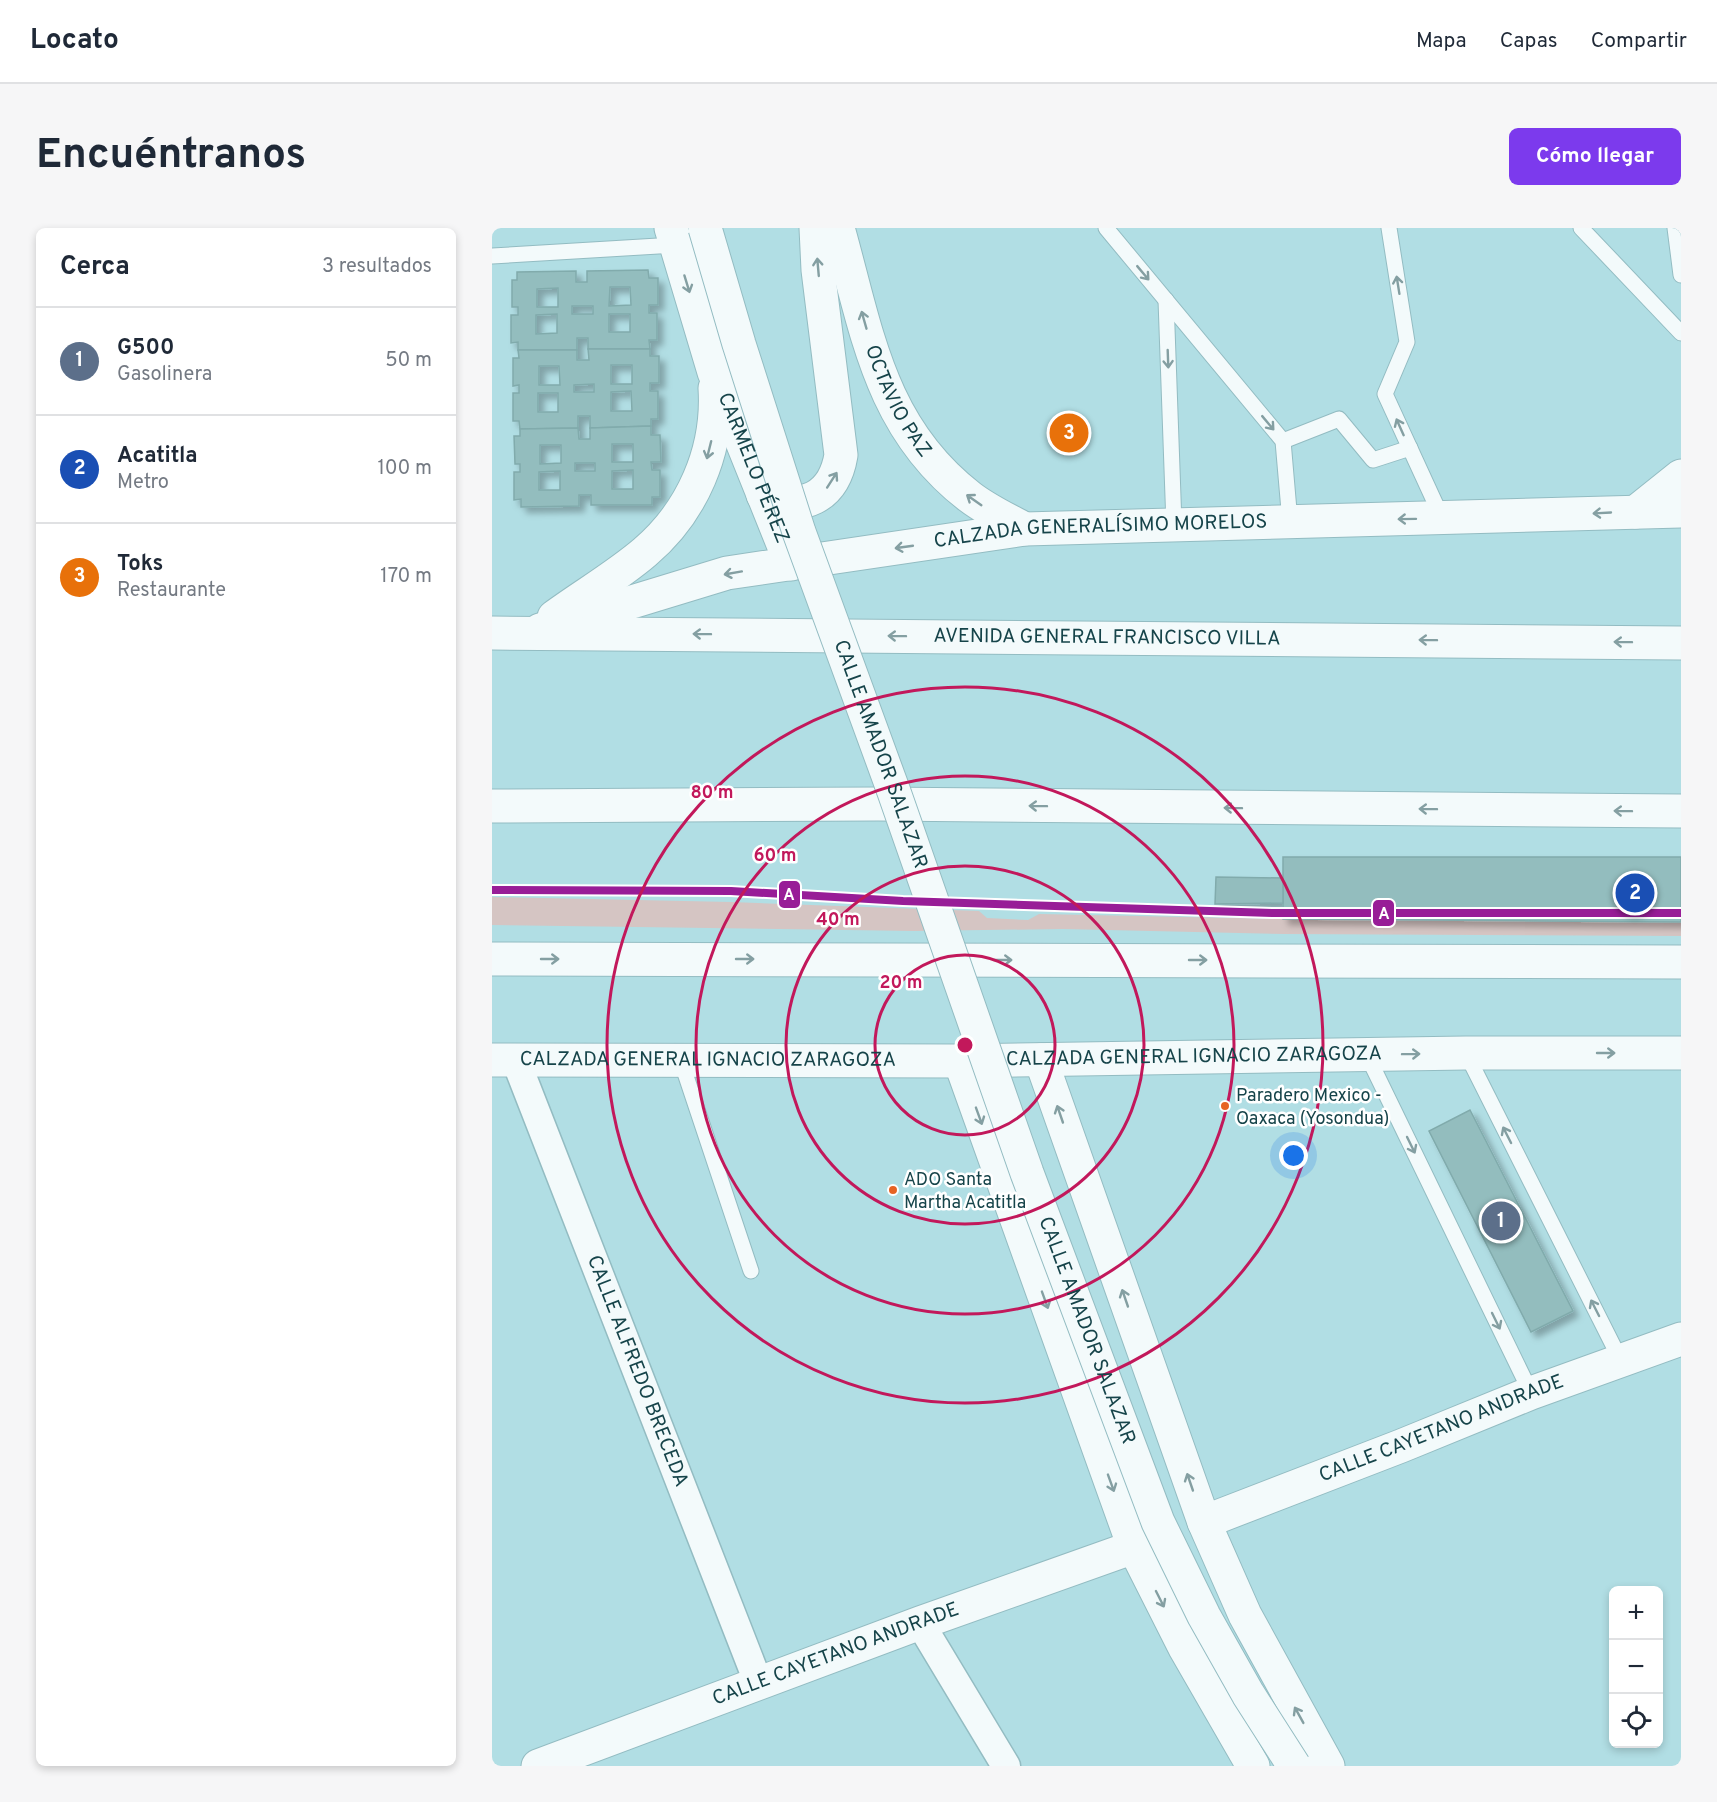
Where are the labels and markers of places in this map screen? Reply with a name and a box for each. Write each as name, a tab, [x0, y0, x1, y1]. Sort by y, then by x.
pin: 3	[1050, 410, 1088, 456]
pin: 2	[1616, 870, 1654, 916]
centre of rings	[955, 1035, 975, 1055]
place label: Paradero Mexico - Oaxaca (Yosondua)	[1236, 1085, 1389, 1131]
marker: Paradero Mexico - Oaxaca (Yosondua)	[1219, 1100, 1231, 1112]
place label: ADO Santa Martha Acatitla	[904, 1169, 1026, 1215]
marker: ADO Santa Martha Acatitla	[887, 1184, 899, 1196]
pin: 1	[1482, 1198, 1520, 1244]

